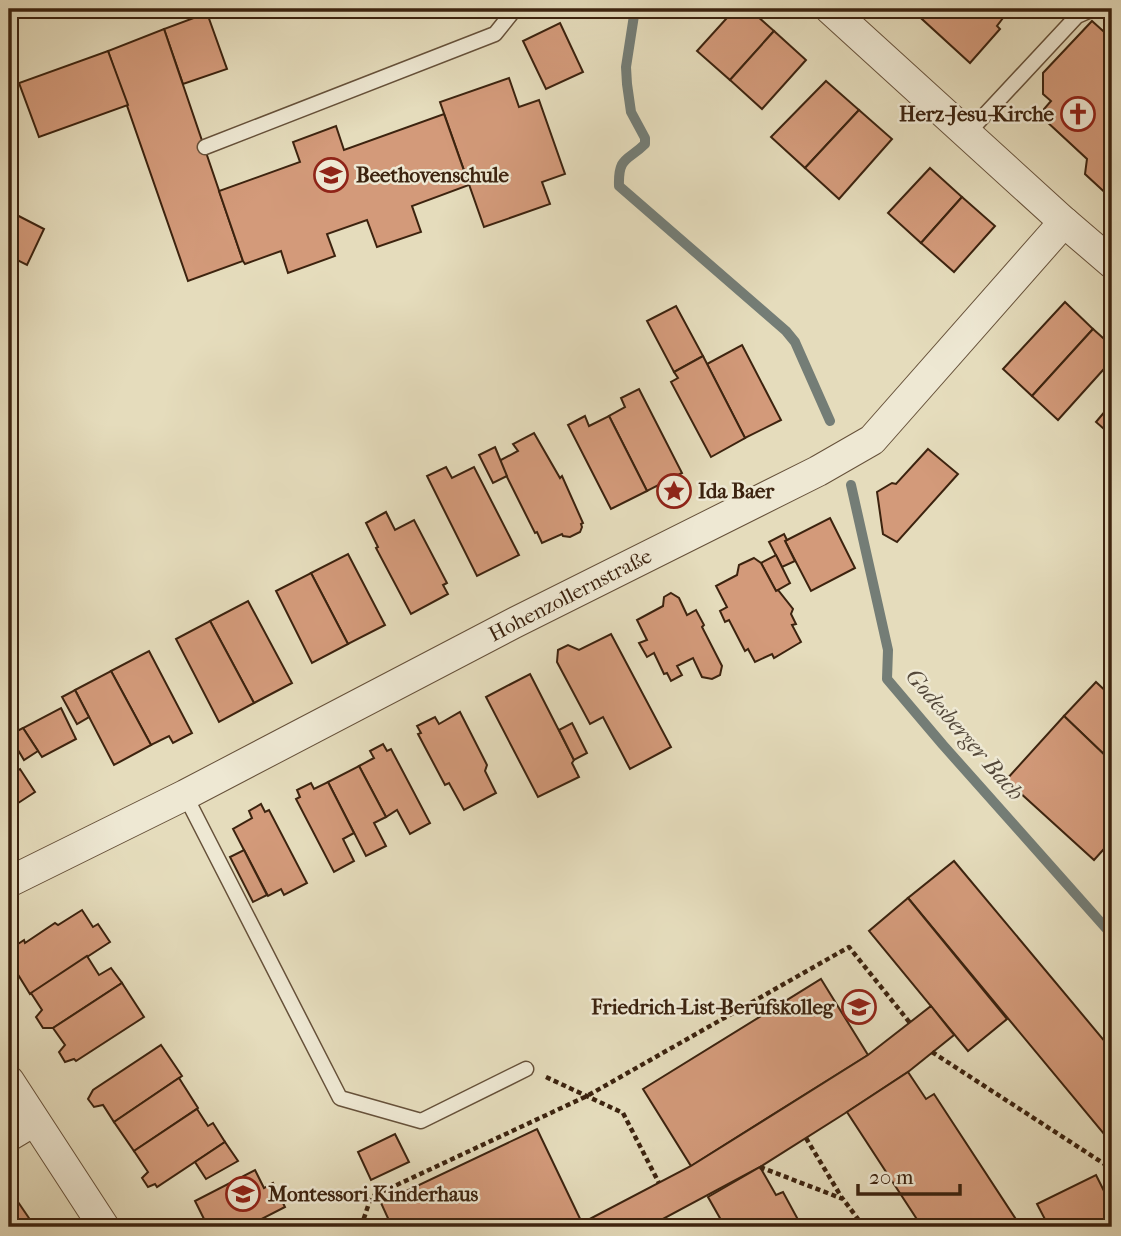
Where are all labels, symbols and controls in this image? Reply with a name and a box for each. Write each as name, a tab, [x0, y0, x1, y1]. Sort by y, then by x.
church icon: Herz-Jesu-Kirche	[1059, 95, 1097, 133]
place label: Herz-Jesu-Kirche	[899, 102, 1055, 126]
school or university icon: Beethovenschule	[312, 156, 350, 194]
place label: Beethovenschule	[356, 163, 510, 187]
place icon: Ida Baer	[655, 472, 693, 510]
place label: Ida Baer	[698, 479, 775, 503]
street label: Hohenzollernstraße	[485, 544, 655, 646]
water label: Godesberger Bach	[900, 663, 1029, 806]
school or university icon: Friedrich-List-Berufskolleg	[840, 988, 878, 1026]
place label: Friedrich-List-Berufskolleg	[590, 995, 835, 1019]
scale bar	[858, 1152, 960, 1196]
text: 20 m	[869, 1165, 914, 1189]
school or university icon: Montessori Kinderhaus	[224, 1175, 262, 1213]
place label: Montessori Kinderhaus	[267, 1182, 479, 1206]

